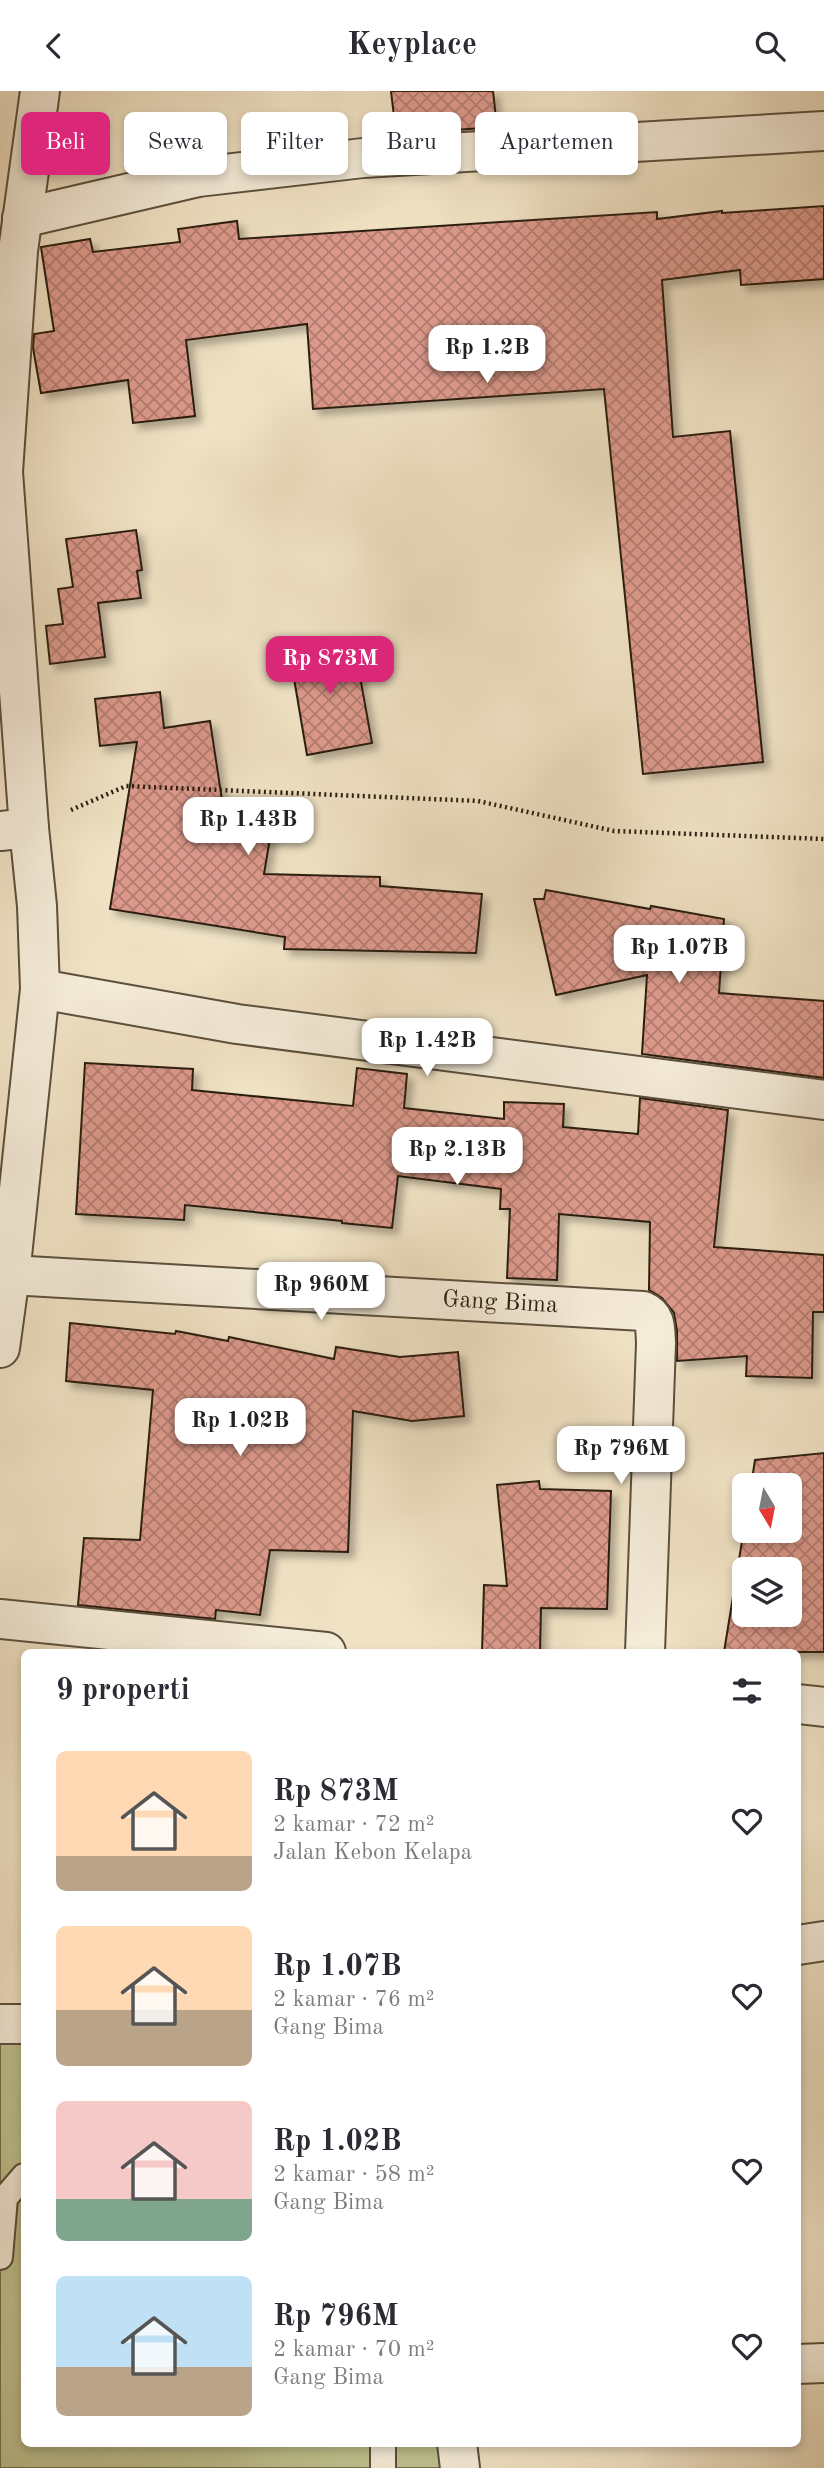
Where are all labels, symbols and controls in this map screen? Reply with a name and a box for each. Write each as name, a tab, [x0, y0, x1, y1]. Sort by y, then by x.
icon: back	[35, 27, 73, 65]
icon: search	[751, 27, 789, 65]
text: Keyplace	[347, 30, 477, 62]
chip: Beli	[21, 112, 110, 175]
chip: Sewa	[124, 112, 227, 175]
chip: Filter	[241, 112, 348, 175]
chip: Baru	[362, 112, 461, 175]
chip: Apartemen	[475, 112, 638, 175]
pin: Rp 1.2B	[422, 325, 552, 385]
text: Rp 1.2B	[444, 336, 530, 359]
pin: Rp 873M	[265, 637, 395, 696]
text: Rp 873M	[282, 647, 378, 670]
pin: Rp 1.43B	[176, 797, 320, 857]
text: Rp 1.43B	[199, 808, 297, 831]
pin: Rp 1.07B	[607, 925, 751, 985]
text: Rp 1.07B	[630, 936, 728, 959]
pin: Rp 1.42B	[355, 1019, 499, 1078]
text: Rp 1.42B	[378, 1029, 476, 1052]
pin: Rp 2.13B	[385, 1127, 529, 1187]
text: Rp 2.13B	[408, 1138, 506, 1161]
pin: Rp 960M	[256, 1263, 386, 1322]
text: Rp 960M	[273, 1273, 369, 1296]
street label: Gang Bima	[442, 1288, 559, 1318]
pin: Rp 1.02B	[168, 1399, 312, 1458]
text: Rp 1.02B	[191, 1409, 289, 1432]
pin: Rp 796M	[556, 1427, 686, 1486]
text: Rp 796M	[573, 1437, 669, 1460]
north arrow	[732, 1473, 802, 1543]
map controls	[732, 1473, 802, 1627]
button: layers	[732, 1557, 802, 1627]
icon: filters	[728, 1672, 766, 1710]
text: 9 properti	[56, 1676, 190, 1706]
text: Rp 873M	[273, 1777, 399, 1807]
icon: home	[112, 1779, 196, 1863]
icon: heart	[728, 1802, 766, 1840]
text: 2 kamar · 72 m²	[273, 1813, 435, 1836]
text: Jalan Kebon Kelapa	[273, 1841, 472, 1864]
text: Rp 1.07B	[273, 1952, 402, 1982]
icon: home	[112, 1954, 196, 2038]
icon: heart	[728, 1977, 766, 2015]
text: 2 kamar · 76 m²	[273, 1988, 435, 2011]
text: Gang Bima	[273, 2016, 384, 2039]
text: Rp 1.02B	[273, 2127, 402, 2157]
icon: home	[112, 2129, 196, 2213]
icon: heart	[728, 2152, 766, 2190]
text: 2 kamar · 58 m²	[273, 2163, 435, 2186]
text: Gang Bima	[273, 2191, 384, 2214]
text: Rp 796M	[273, 2302, 399, 2332]
icon: home	[112, 2304, 196, 2388]
icon: heart	[728, 2327, 766, 2365]
text: 2 kamar · 70 m²	[273, 2338, 435, 2361]
text: Gang Bima	[273, 2366, 384, 2389]

